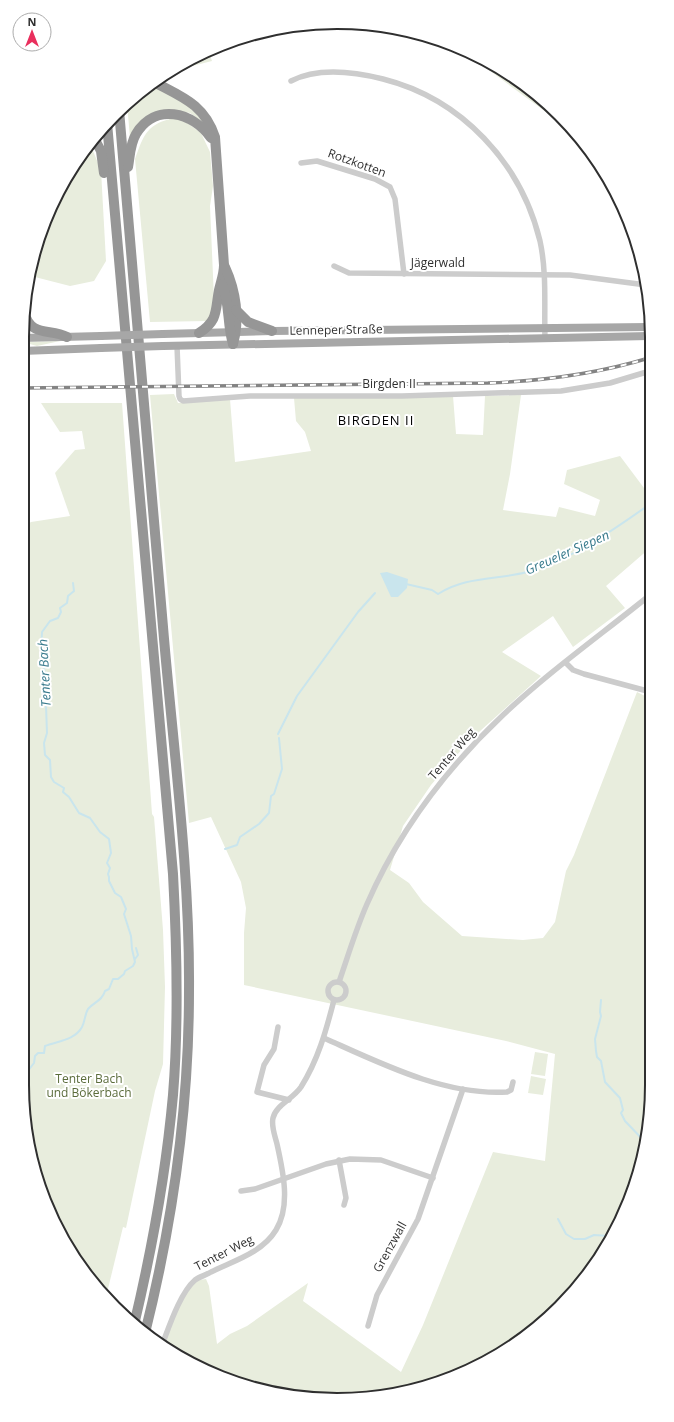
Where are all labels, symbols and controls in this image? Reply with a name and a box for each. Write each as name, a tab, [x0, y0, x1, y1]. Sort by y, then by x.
north arrow	[12, 12, 52, 52]
text: N	[28, 14, 36, 29]
street label: Rotzkotten	[326, 144, 389, 181]
street label: Jägerwald	[410, 254, 465, 271]
street label: Lenneper Straße	[289, 320, 383, 339]
street label: Birgden II	[362, 375, 416, 392]
district label: BIRGDEN II	[338, 411, 414, 429]
water label: Greueler Siepen	[522, 525, 612, 579]
water label: Tenter Bach	[33, 638, 55, 708]
street label: Tenter Weg	[424, 724, 479, 783]
park label: Tenter Bach und Bökerbach	[46, 1070, 132, 1101]
street label: Grenzwall	[369, 1218, 410, 1275]
street label: Tenter Weg	[191, 1230, 257, 1275]

